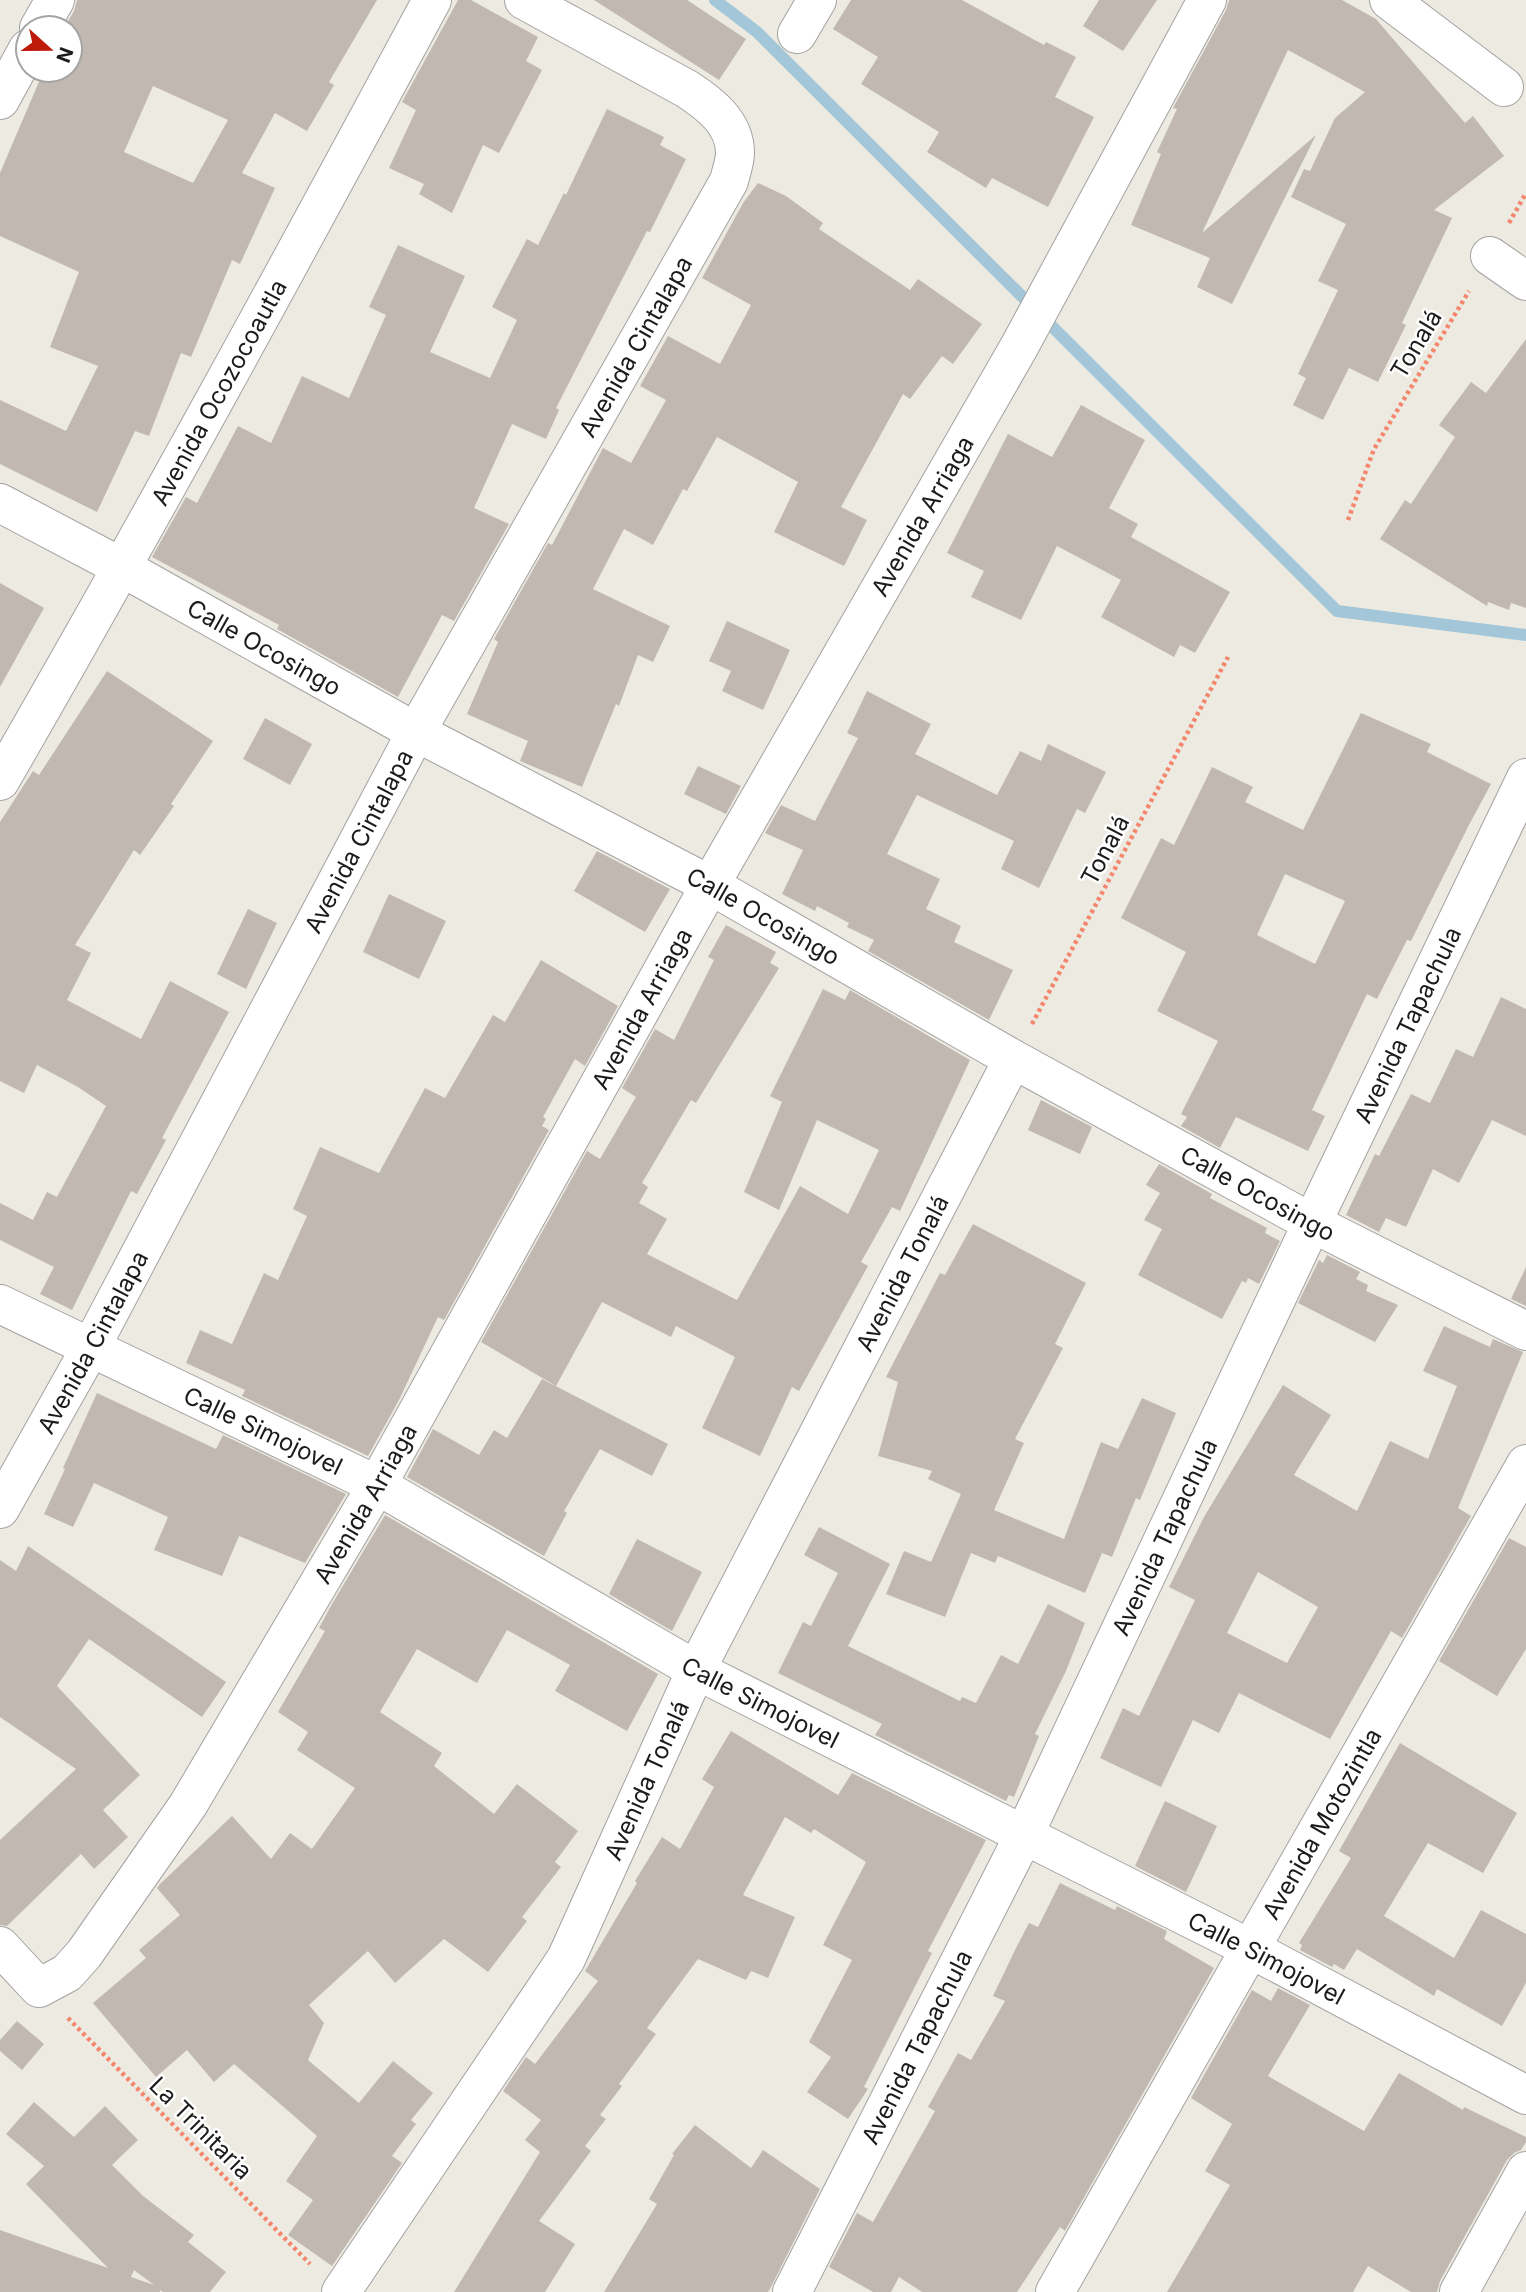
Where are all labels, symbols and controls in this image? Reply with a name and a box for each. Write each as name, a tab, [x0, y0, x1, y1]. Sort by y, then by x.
north arrow	[14, 14, 84, 84]
text: N	[51, 44, 78, 66]
street label: Avenida Cintalapa	[572, 251, 698, 442]
street label: Avenida Ocozocoautla	[145, 274, 292, 510]
street label: Tonalá	[1384, 304, 1448, 384]
street label: Avenida Arriaga	[865, 431, 979, 601]
street label: Calle Ocosingo	[182, 592, 346, 702]
street label: Avenida Cintalapa	[298, 744, 419, 938]
street label: Tonalá	[1075, 810, 1135, 890]
street label: Calle Ocosingo	[682, 861, 845, 971]
street label: Avenida Tapachula	[1348, 922, 1467, 1127]
street label: Avenida Arriaga	[585, 923, 698, 1094]
street label: Calle Ocosingo	[1176, 1139, 1340, 1247]
street label: Avenida Tonalá	[850, 1190, 954, 1356]
street label: Avenida Cintalapa	[31, 1246, 154, 1438]
street label: Calle Simojovel	[179, 1380, 347, 1481]
street label: Avenida Arriaga	[308, 1419, 423, 1589]
street label: Avenida Tapachula	[1106, 1434, 1223, 1640]
street label: Calle Simojovel	[676, 1650, 844, 1754]
street label: Avenida Tonalá	[598, 1696, 695, 1864]
street label: Avenida Motozintla	[1256, 1723, 1387, 1924]
street label: Calle Simojovel	[1183, 1905, 1350, 2011]
street label: Avenida Tapachula	[855, 1945, 978, 2149]
street label: La Trinitaria	[144, 2071, 258, 2185]

